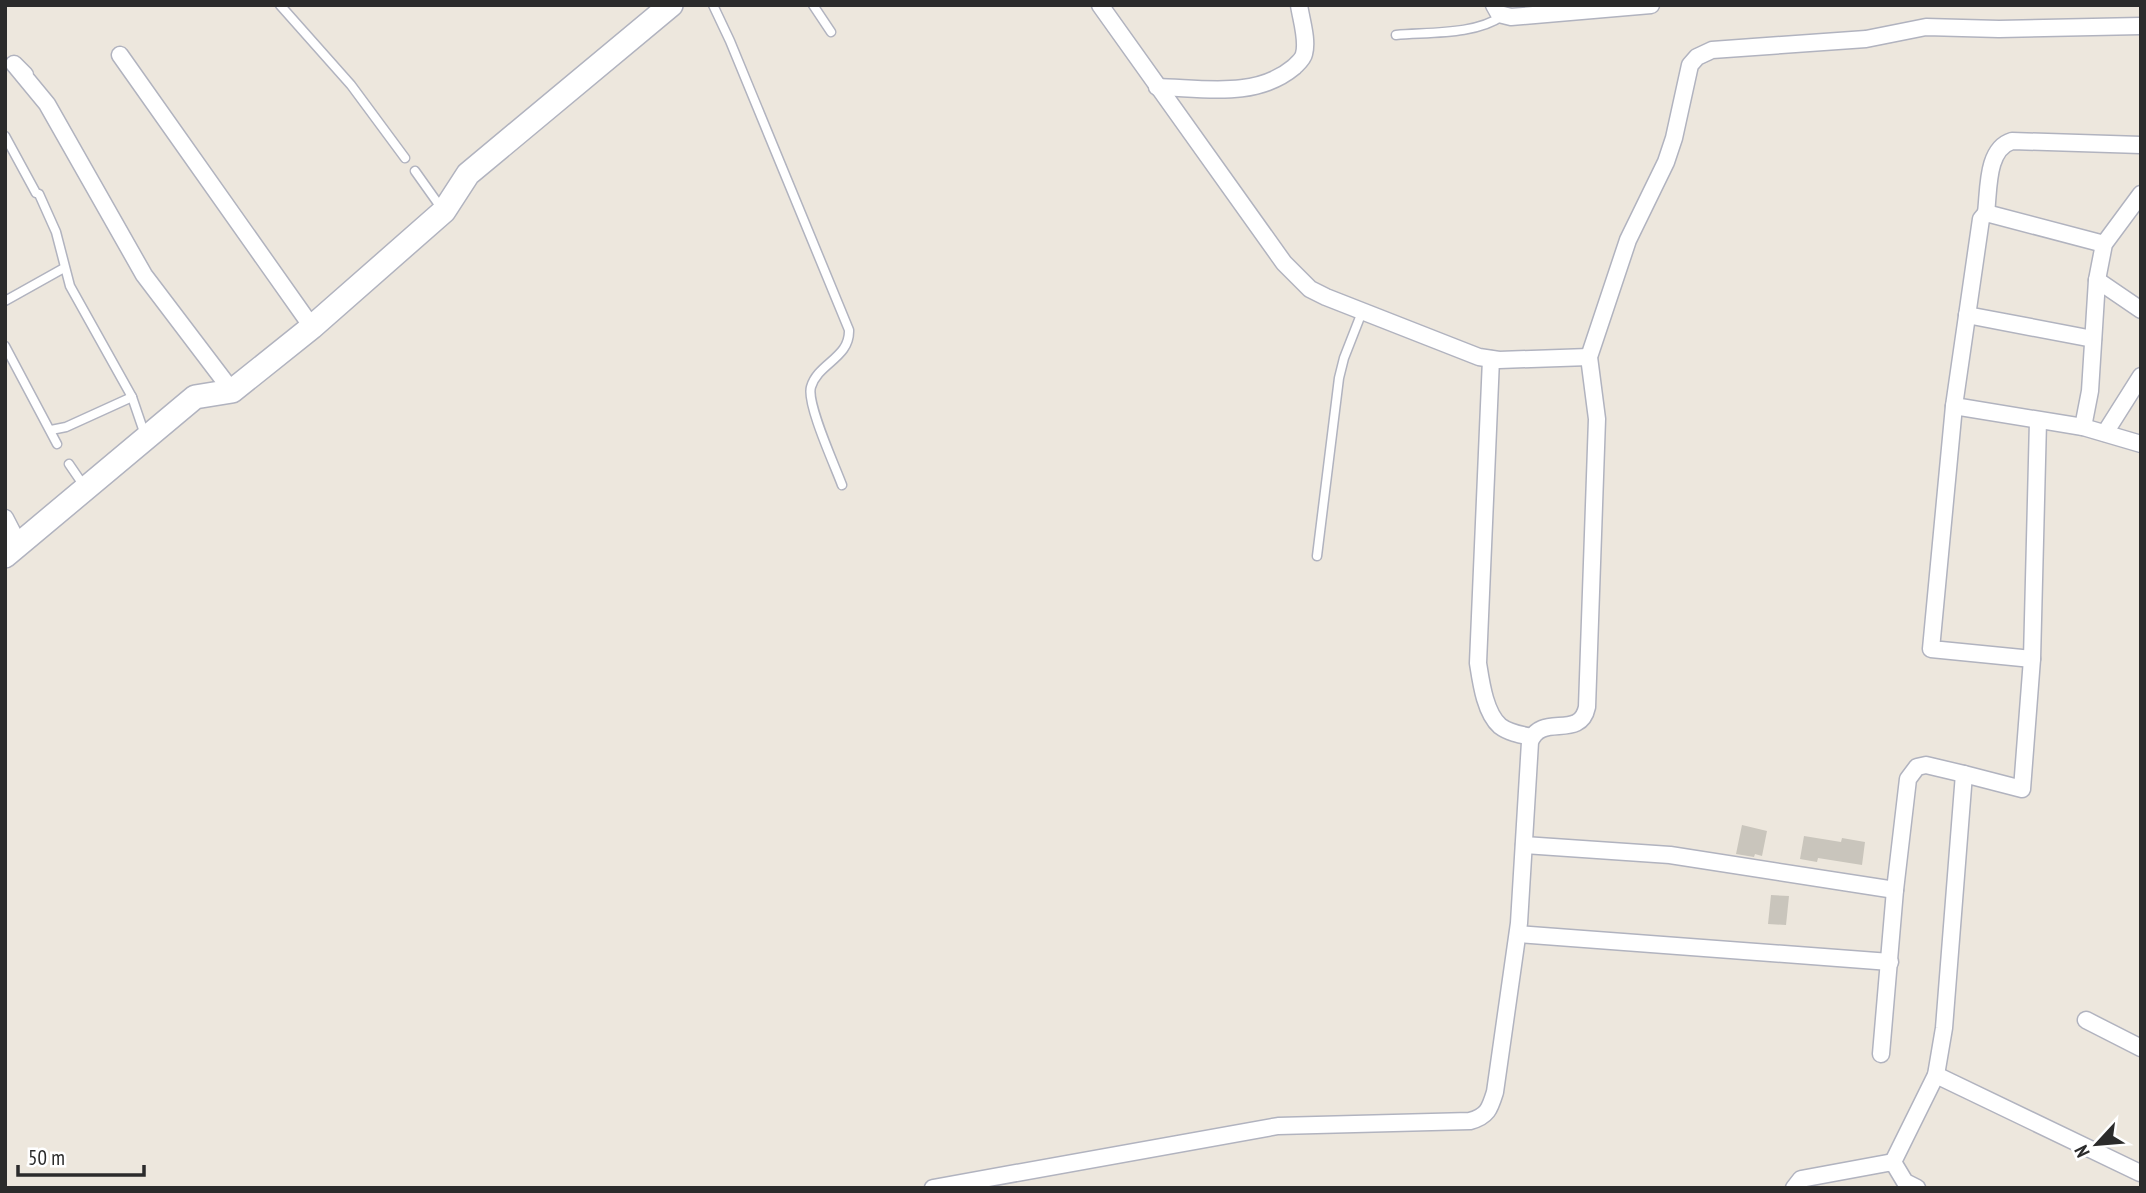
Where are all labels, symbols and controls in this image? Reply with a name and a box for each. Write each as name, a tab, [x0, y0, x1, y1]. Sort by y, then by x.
north arrow	[2062, 1109, 2132, 1179]
scale bar	[18, 1134, 144, 1178]
text: N	[2069, 1142, 2095, 1161]
text: 50 m	[28, 1144, 65, 1171]

